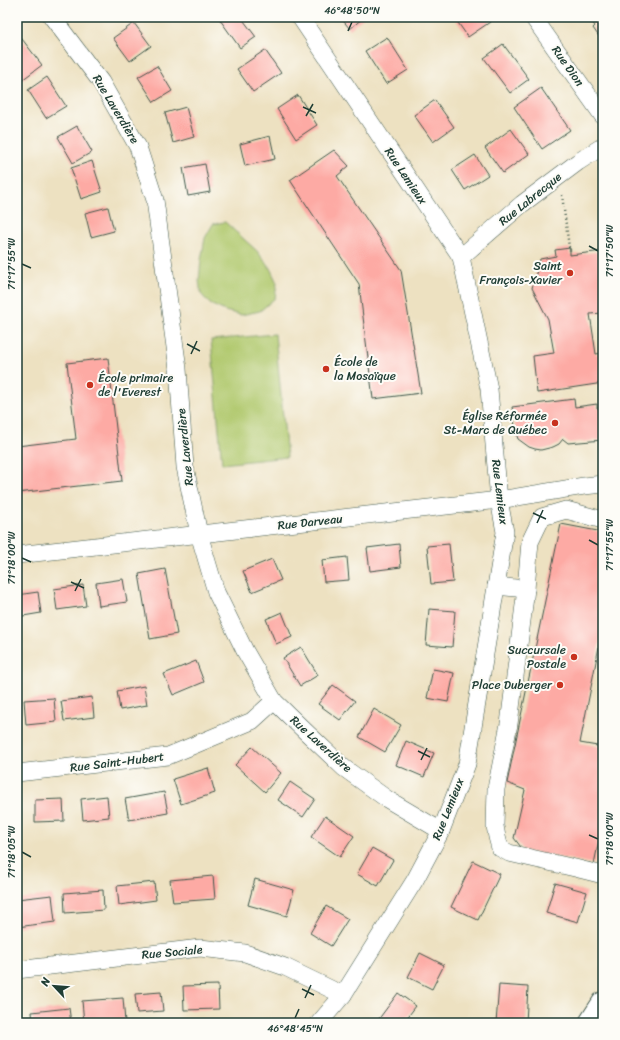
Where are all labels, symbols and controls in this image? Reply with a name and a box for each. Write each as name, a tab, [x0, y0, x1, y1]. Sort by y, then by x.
text: 46°48'50"N	[324, 2, 380, 20]
street label: Rue Dion	[546, 41, 591, 92]
street label: Rue Laverdière	[87, 70, 146, 148]
street label: Rue Lemieux	[379, 143, 434, 210]
street label: Rue Labrecque	[493, 166, 567, 232]
text: 71°17'50"W	[601, 225, 619, 277]
text: 71°17'55"W	[3, 238, 21, 290]
place label: Saint François-Xavier	[480, 255, 563, 291]
marker: Saint François-Xavier	[565, 268, 575, 278]
place label: École de la Mosaïque	[334, 351, 396, 387]
marker: École de la Mosaïque	[321, 364, 331, 374]
place label: École primaire de l'Everest	[98, 367, 173, 403]
marker: École primaire de l'Everest	[85, 380, 95, 390]
place label: Église Réformée St-Marc de Québec	[444, 405, 547, 441]
street label: Rue Laverdière	[170, 407, 200, 487]
marker: Église Réformée St-Marc de Québec	[550, 418, 560, 428]
street label: Rue Lemieux	[485, 458, 515, 527]
street label: Rue Darveau	[276, 508, 344, 536]
text: 71°17'55"W	[601, 519, 619, 571]
text: 71°18'00"W	[3, 531, 21, 584]
place label: Succursale Postale	[508, 639, 566, 675]
marker: Succursale Postale	[569, 652, 579, 662]
place label: Place Duberger	[472, 674, 553, 696]
marker: Place Duberger	[555, 680, 565, 690]
street label: Rue Laverdière	[285, 710, 357, 778]
street label: Rue Saint-Hubert	[69, 745, 165, 779]
street label: Rue Lemieux	[426, 774, 471, 844]
text: 71°18'00"W	[601, 812, 619, 865]
text: 71°18'05"W	[3, 825, 21, 878]
street label: Rue Sociale	[141, 938, 204, 966]
north arrow	[34, 966, 74, 1006]
text: N	[35, 974, 56, 990]
text: 46°48'45"N	[267, 1020, 323, 1038]

